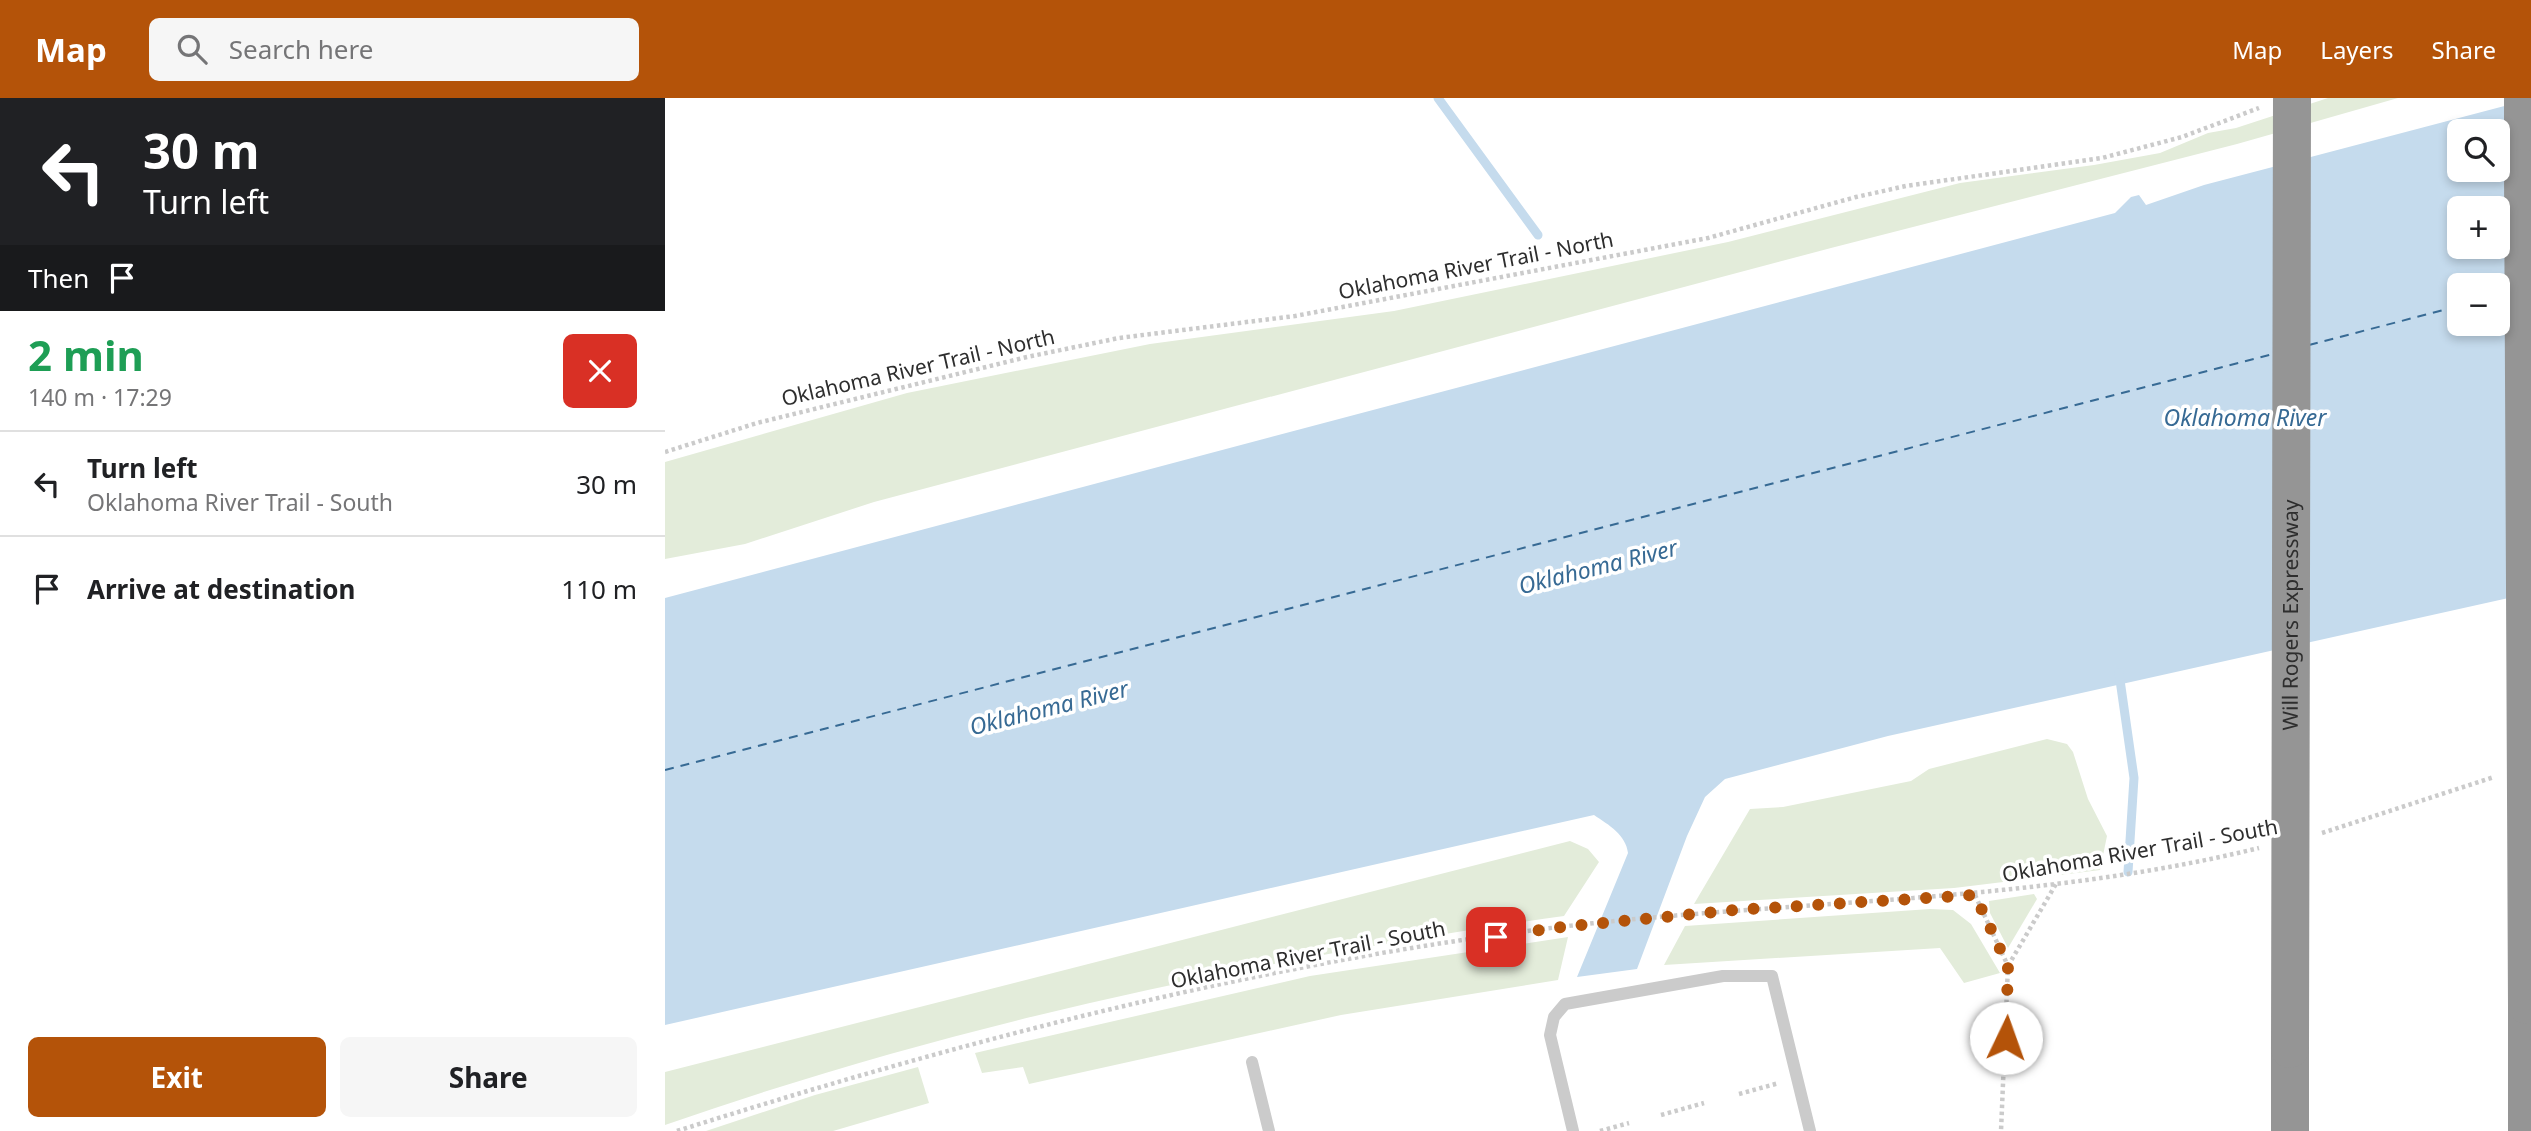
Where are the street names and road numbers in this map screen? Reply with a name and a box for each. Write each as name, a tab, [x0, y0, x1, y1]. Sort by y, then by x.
street label: Oklahoma River Trail - North	[1336, 225, 1616, 305]
street label: Oklahoma River Trail - North	[778, 322, 1057, 412]
street label: Will Rogers Expressway	[2276, 499, 2304, 731]
street label: Oklahoma River Trail - South	[2000, 812, 2280, 888]
street label: Oklahoma River Trail - South	[1168, 914, 1448, 994]

